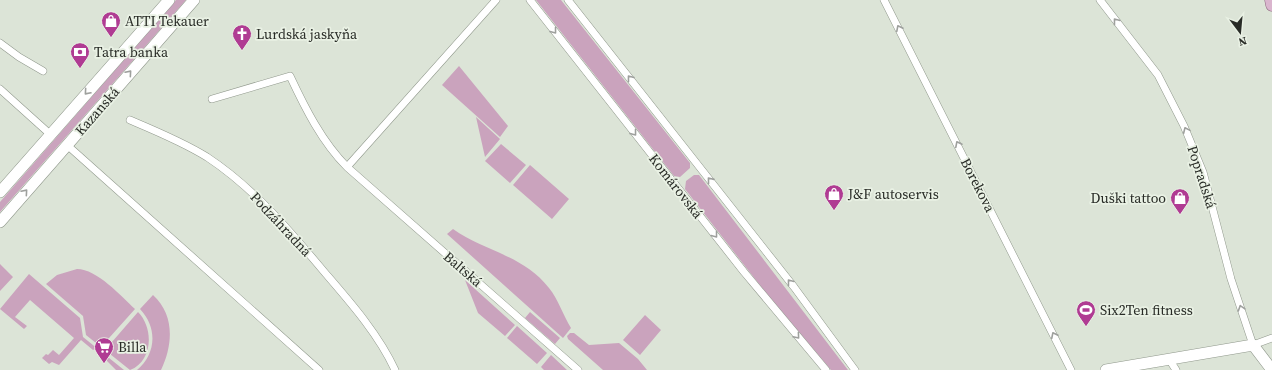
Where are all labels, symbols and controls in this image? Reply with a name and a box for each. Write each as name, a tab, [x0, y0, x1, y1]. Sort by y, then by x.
shop icon: ATTI Tekauer	[100, 10, 122, 38]
place label: ATTI Tekauer	[125, 11, 209, 31]
north arrow	[1220, 12, 1260, 52]
one-way arrow	[1114, 19, 1121, 26]
church icon: Lurdská jaskyňa	[231, 23, 253, 51]
place label: Lurdská jaskyňa	[256, 24, 358, 44]
one-way arrow	[896, 25, 903, 32]
one-way arrow	[549, 26, 556, 33]
text: N	[1237, 33, 1249, 49]
bank icon: Tatra banka	[69, 41, 91, 69]
place label: Tatra banka	[94, 42, 169, 62]
one-way arrow	[125, 70, 132, 78]
one-way arrow	[627, 75, 634, 82]
street label: Kazanská	[70, 82, 124, 140]
one-way arrow	[85, 88, 92, 95]
one-way arrow	[1183, 127, 1191, 135]
one-way arrow	[630, 128, 637, 135]
one-way arrow	[955, 140, 963, 148]
street label: Popradská	[1182, 143, 1222, 212]
street label: Komárovská	[644, 149, 708, 223]
street label: Borekova	[956, 154, 1001, 216]
one-way arrow	[707, 178, 714, 185]
shop icon: J&F autoservis	[823, 183, 845, 211]
place label: J&F autoservis	[847, 184, 939, 204]
street label: Podzáhradná	[246, 187, 317, 261]
shop icon: Duški tattoo	[1169, 187, 1191, 215]
place label: Duški tattoo	[1091, 188, 1166, 208]
one-way arrow	[21, 189, 28, 197]
one-way arrow	[710, 230, 717, 237]
street label: Baltská	[439, 247, 487, 292]
one-way arrow	[788, 280, 795, 287]
sports icon: Six2Ten fitness	[1075, 299, 1097, 327]
place label: Six2Ten fitness	[1100, 300, 1193, 320]
one-way arrow	[1237, 304, 1246, 311]
one-way arrow	[792, 331, 799, 338]
one-way arrow	[1051, 332, 1059, 339]
supermarket icon: Billa	[93, 336, 115, 364]
place label: Billa	[118, 337, 147, 357]

